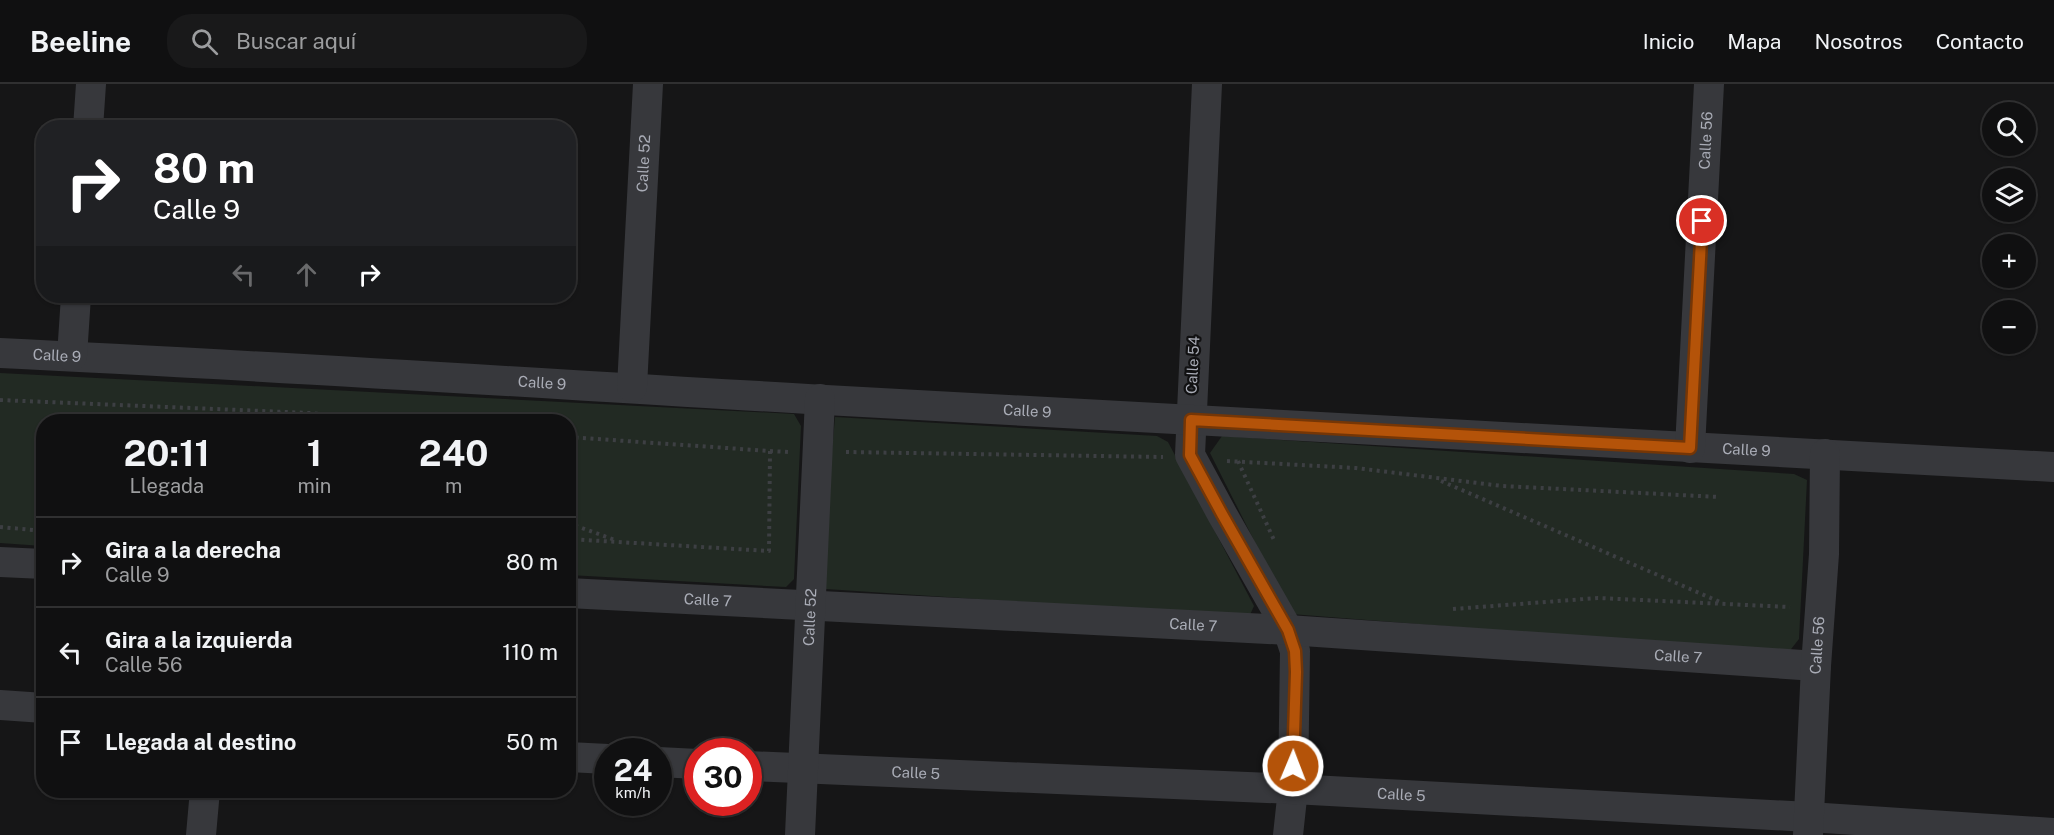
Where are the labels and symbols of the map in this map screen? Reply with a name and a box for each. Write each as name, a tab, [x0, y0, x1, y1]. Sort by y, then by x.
street label: Calle 56	[1696, 111, 1716, 170]
street label: Calle 52	[633, 134, 653, 193]
pin	[1676, 195, 1727, 246]
street label: Calle 54	[1182, 336, 1203, 394]
street label: Calle 9	[32, 346, 82, 365]
street label: Calle 9	[517, 373, 567, 393]
street label: Calle 9	[1003, 401, 1052, 420]
street label: Calle 9	[1722, 440, 1771, 459]
street label: Calle 52	[800, 588, 819, 646]
street label: Calle 7	[683, 590, 732, 609]
street label: Calle 7	[1169, 615, 1218, 634]
street label: Calle 56	[1807, 616, 1828, 675]
street label: Calle 7	[1654, 646, 1703, 666]
position arrow	[1261, 734, 1325, 798]
speed limit sign: 30	[684, 738, 762, 816]
street label: Calle 5	[891, 763, 941, 782]
street label: Calle 5	[1377, 785, 1426, 804]

